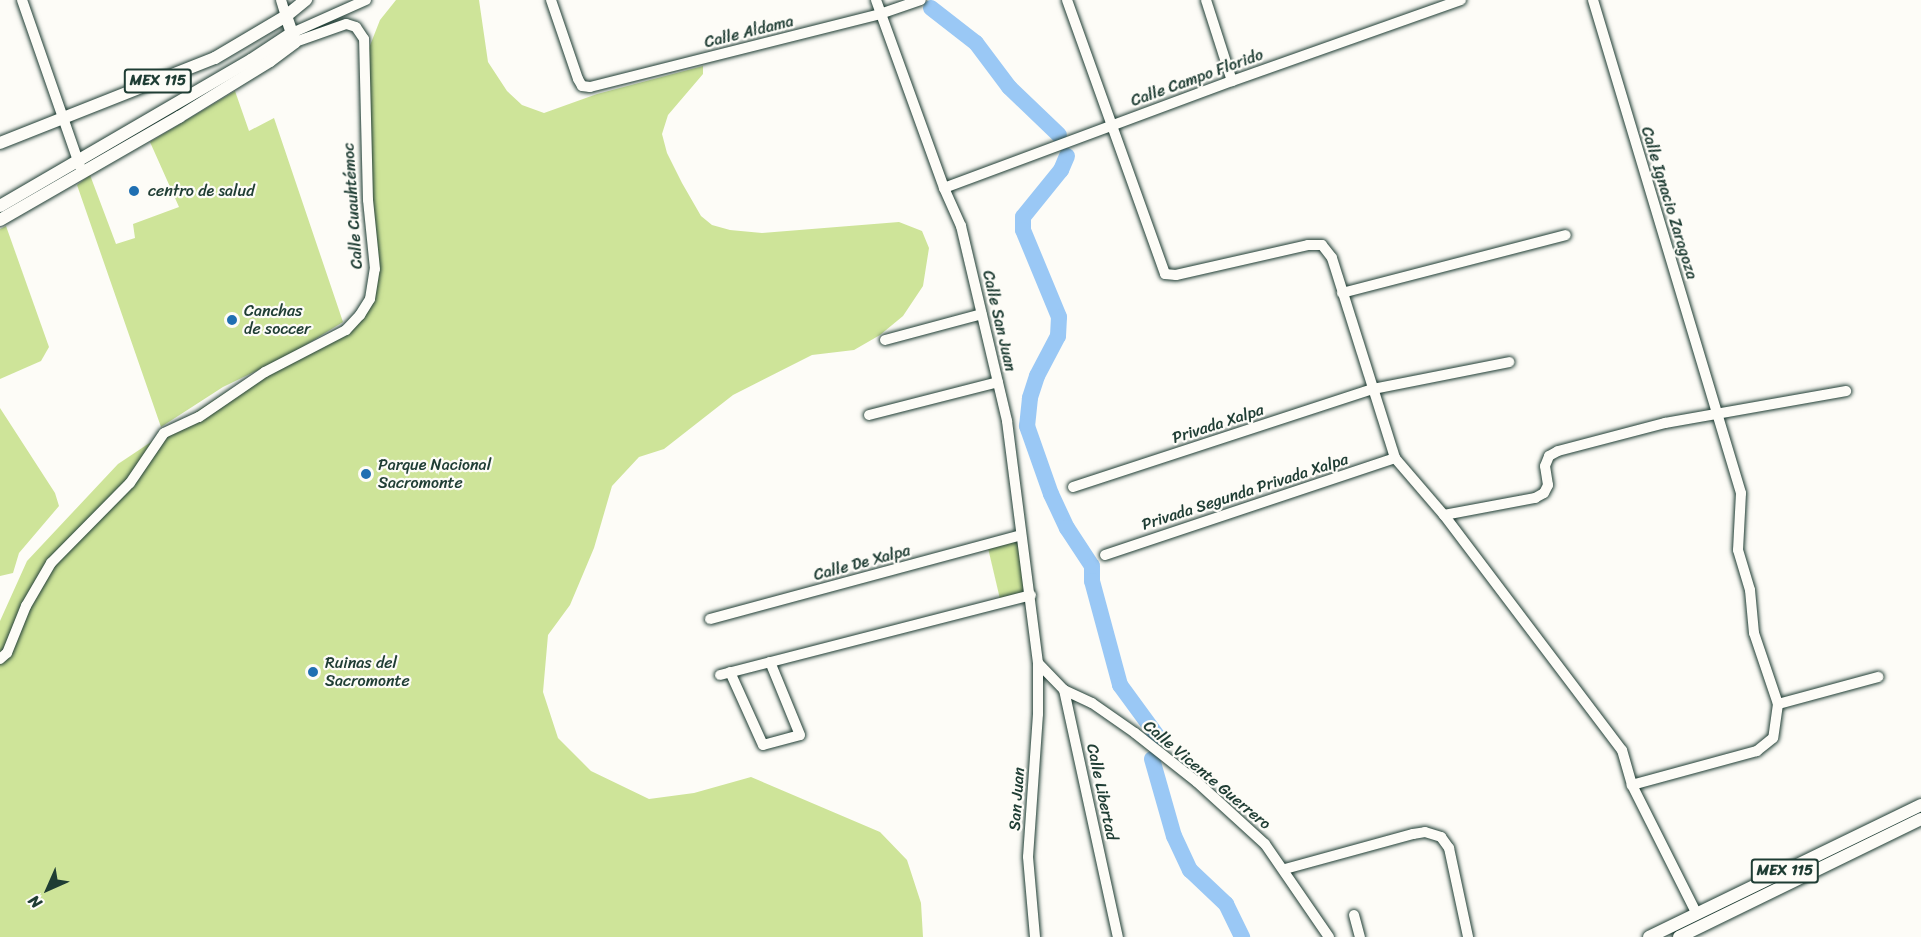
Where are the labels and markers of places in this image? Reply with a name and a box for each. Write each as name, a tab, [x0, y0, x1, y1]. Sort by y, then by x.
place label: centro de salud	[148, 181, 256, 201]
marker: centro de salud	[125, 182, 143, 200]
place label: Canchas de soccer	[244, 301, 311, 339]
marker: Canchas de soccer	[225, 313, 239, 327]
place label: Parque Nacional Sacromonte	[378, 455, 491, 493]
marker: Parque Nacional Sacromonte	[359, 467, 373, 481]
place label: Ruinas del Sacromonte	[325, 653, 410, 691]
marker: Ruinas del Sacromonte	[306, 665, 320, 679]

